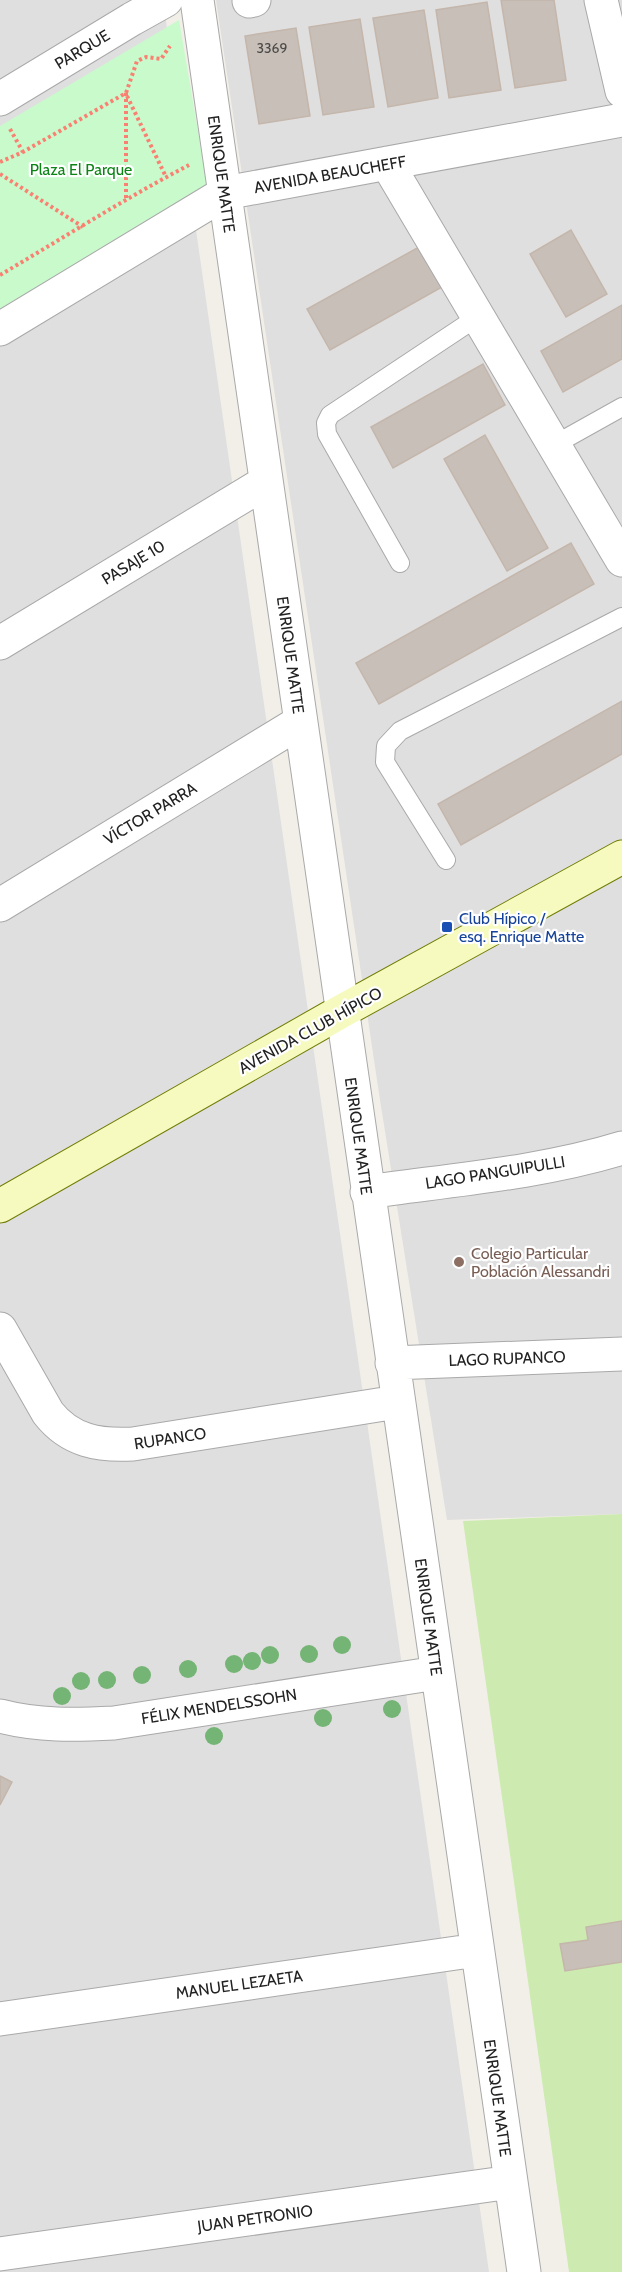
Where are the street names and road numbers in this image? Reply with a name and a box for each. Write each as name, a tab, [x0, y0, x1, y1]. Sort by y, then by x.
street label: PARQUE	[51, 26, 113, 73]
street label: ENRIQUE MATTE	[204, 114, 239, 234]
street label: AVENIDA BEAUCHEFF	[252, 152, 408, 197]
street label: PASAJE 10	[98, 536, 168, 589]
street label: ENRIQUE MATTE	[273, 595, 308, 715]
street label: VÍCTOR PARRA	[100, 778, 200, 849]
street label: AVENIDA CLUB HÍPICO	[235, 983, 385, 1078]
street label: ENRIQUE MATTE	[341, 1076, 376, 1196]
street label: LAGO PANGUIPULLI	[424, 1152, 566, 1193]
street label: LAGO RUPANCO	[448, 1347, 566, 1370]
street label: RUPANCO	[133, 1423, 208, 1454]
street label: ENRIQUE MATTE	[411, 1557, 446, 1677]
street label: FÉLIX MENDELSSOHN	[140, 1685, 298, 1728]
street label: MANUEL LEZAETA	[174, 1966, 304, 2003]
street label: ENRIQUE MATTE	[480, 2038, 515, 2158]
street label: JUAN PETRONIO	[195, 2201, 314, 2236]

